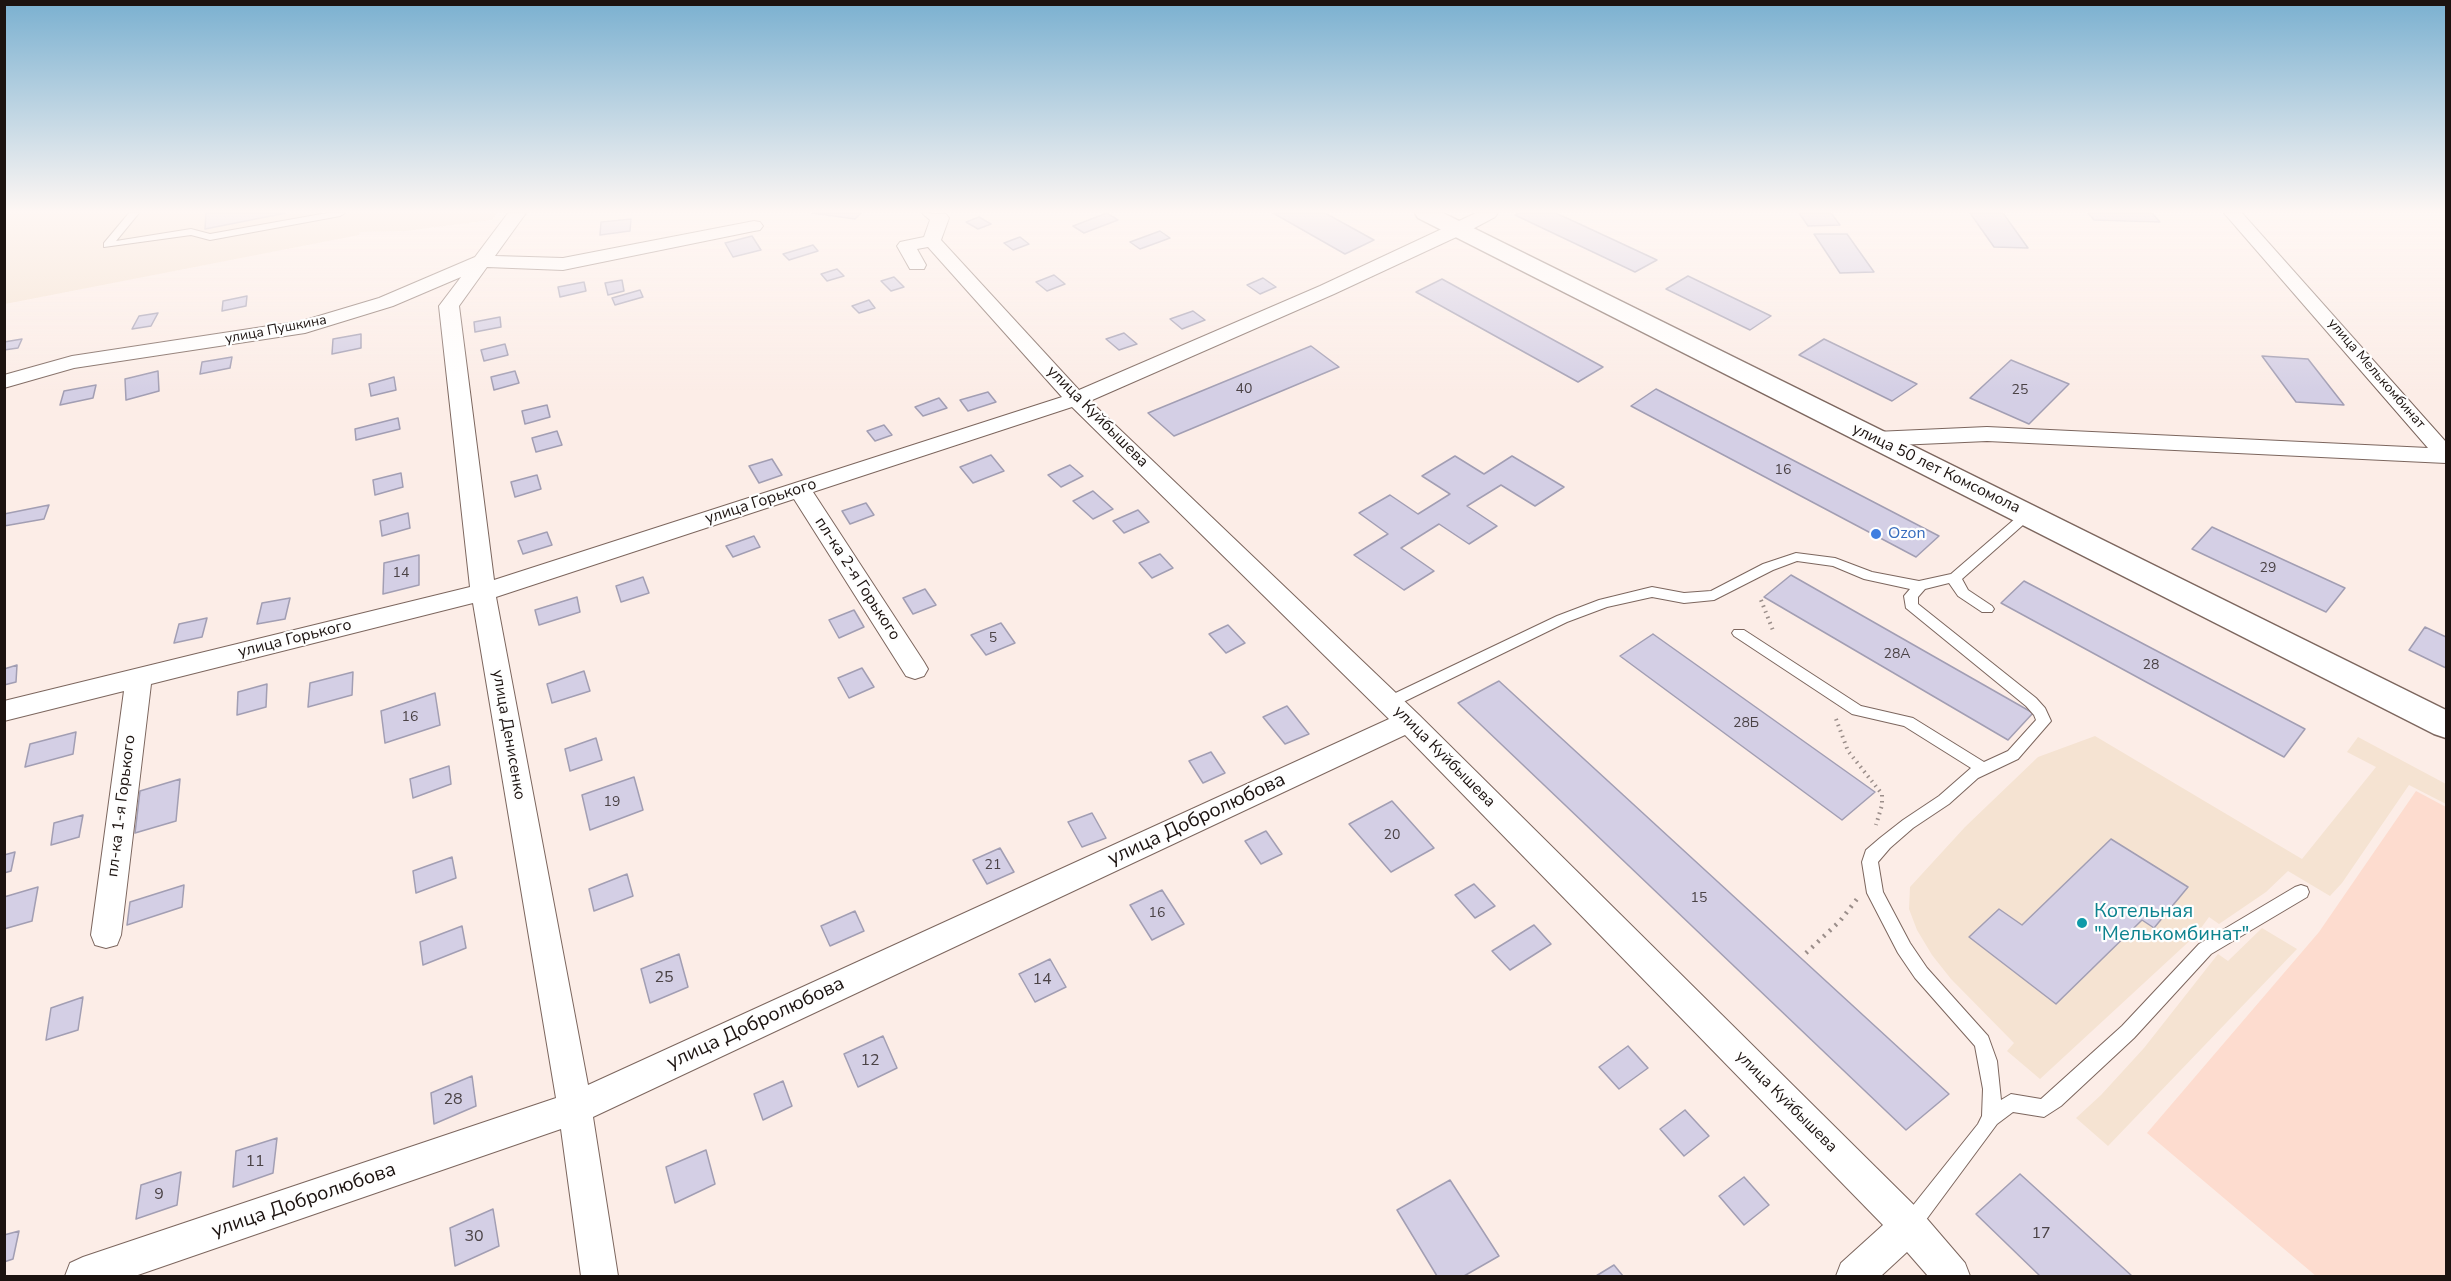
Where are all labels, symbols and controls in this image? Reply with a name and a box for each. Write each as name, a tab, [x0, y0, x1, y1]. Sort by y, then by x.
street label: улица Пушкина	[224, 312, 328, 348]
street label: улица Мелькомбинат	[2324, 316, 2428, 432]
street label: улица Куйбышева	[1042, 362, 1152, 472]
house number: 40	[1236, 382, 1252, 398]
house number: 25	[2012, 383, 2028, 399]
street label: улица 50 лет Комсомола	[1849, 420, 2023, 518]
house number: 16	[1775, 463, 1791, 479]
street label: улица Горького	[703, 475, 819, 529]
street label: пл-ка 2-я Горького	[810, 514, 904, 644]
place label: Ozon	[1888, 524, 1926, 544]
marker: Ozon	[1869, 527, 1883, 541]
house number: 29	[2260, 561, 2276, 577]
house number: 14	[393, 566, 409, 582]
street label: улица Горького	[236, 616, 354, 662]
house number: 5	[989, 631, 997, 647]
house number: 28А	[1883, 647, 1911, 663]
house number: 28	[2143, 658, 2159, 674]
street label: улица Денисенко	[487, 668, 529, 802]
street label: улица Куйбышева	[1389, 702, 1499, 812]
house number: 16	[402, 710, 418, 726]
house number: 28Б	[1733, 716, 1759, 732]
street label: пл-ка 1-я Горького	[104, 734, 140, 878]
street label: улица Добролюбова	[1104, 768, 1290, 872]
house number: 19	[604, 795, 620, 811]
house number: 20	[1384, 828, 1400, 844]
house number: 21	[985, 858, 1001, 874]
house number: 15	[1691, 891, 1707, 907]
place label: Котельная "Мелькомбинат"	[2094, 900, 2249, 947]
house number: 16	[1149, 906, 1165, 922]
marker: Котельная "Мелькомбинат"	[2075, 916, 2089, 930]
house number: 25	[654, 968, 674, 988]
house number: 14	[1032, 970, 1052, 990]
street label: улица Добролюбова	[663, 972, 849, 1076]
street label: улица Куйбышева	[1731, 1047, 1841, 1157]
house number: 12	[860, 1051, 880, 1071]
house number: 28	[443, 1090, 463, 1110]
house number: 11	[245, 1152, 265, 1172]
street label: улица Добролюбова	[209, 1158, 399, 1244]
house number: 9	[154, 1185, 164, 1205]
house number: 17	[2031, 1224, 2051, 1244]
house number: 30	[464, 1227, 484, 1247]

